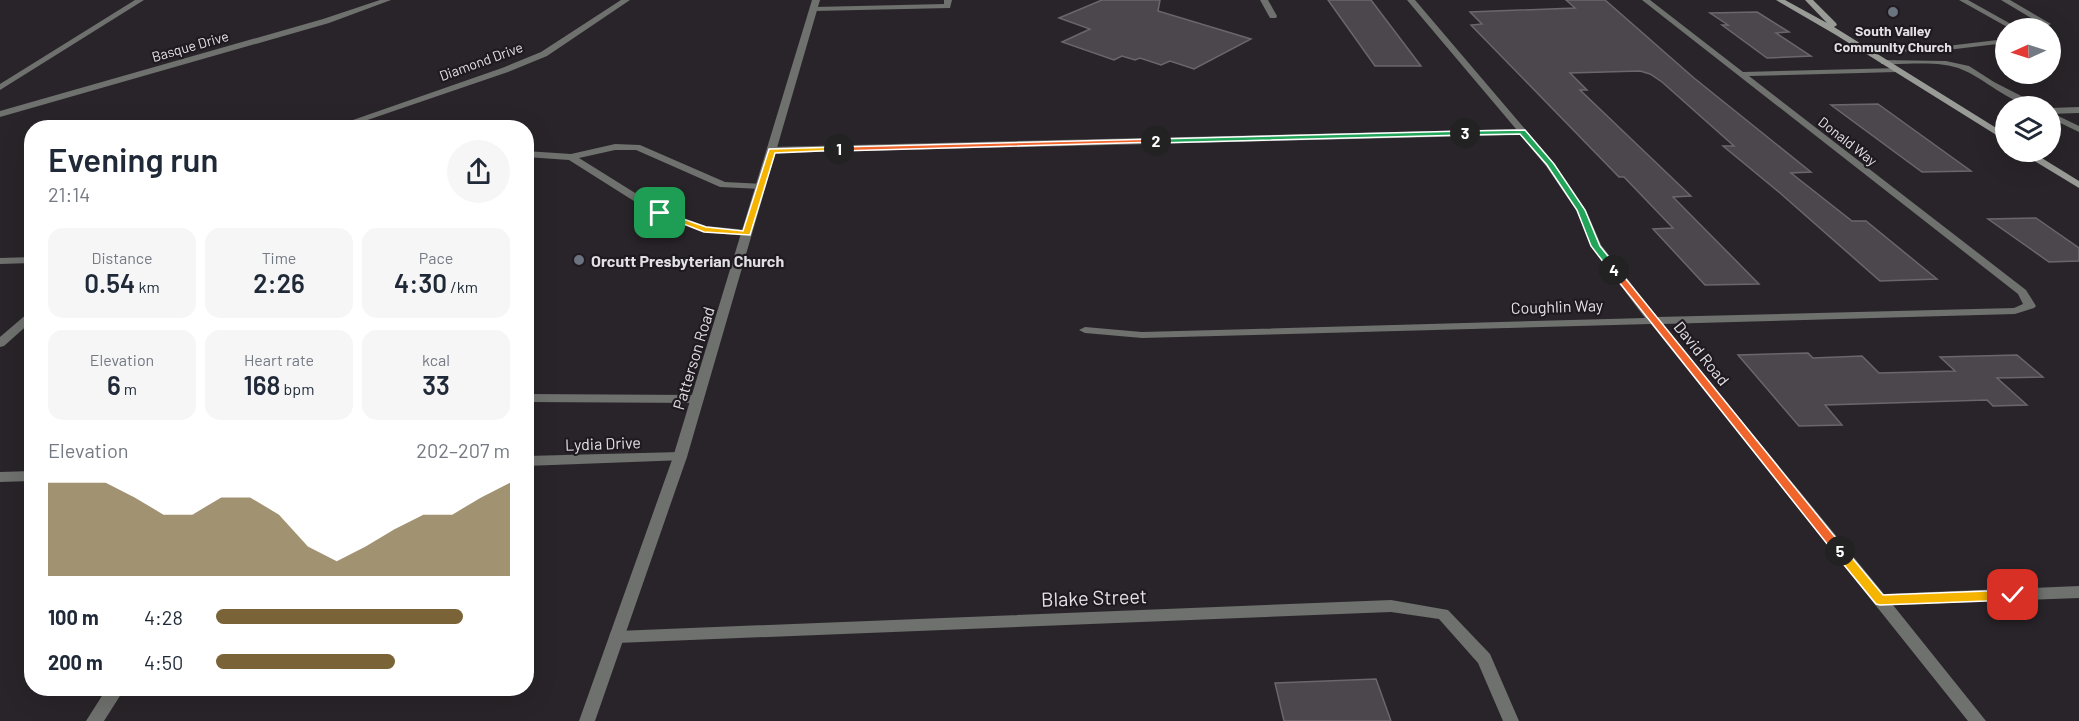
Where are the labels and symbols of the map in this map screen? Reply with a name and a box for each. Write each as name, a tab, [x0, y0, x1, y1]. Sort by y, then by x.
marker: South Valley Community Church	[1886, 5, 1900, 19]
north arrow	[1995, 18, 2061, 84]
place label: South Valley Community Church	[1834, 22, 1952, 55]
street label: Basque Drive	[150, 27, 230, 65]
street label: Diamond Drive	[437, 38, 525, 84]
street label: Donald Way	[1815, 113, 1881, 170]
pin: 3	[1450, 118, 1480, 148]
pin: 2	[1141, 126, 1171, 156]
pin: 1	[824, 134, 854, 164]
pin	[634, 187, 685, 238]
place label: Orcutt Presbyterian Church	[591, 251, 784, 270]
marker: Orcutt Presbyterian Church	[572, 253, 586, 267]
pin: 4	[1599, 255, 1629, 285]
street label: Coughlin Way	[1510, 295, 1604, 317]
street label: Patterson Road	[668, 304, 718, 412]
street label: David Road	[1670, 317, 1734, 389]
street label: Lydia Drive	[565, 432, 641, 454]
pin: 5	[1825, 536, 1855, 566]
pin	[1987, 569, 2038, 620]
street label: Blake Street	[1040, 583, 1148, 611]

